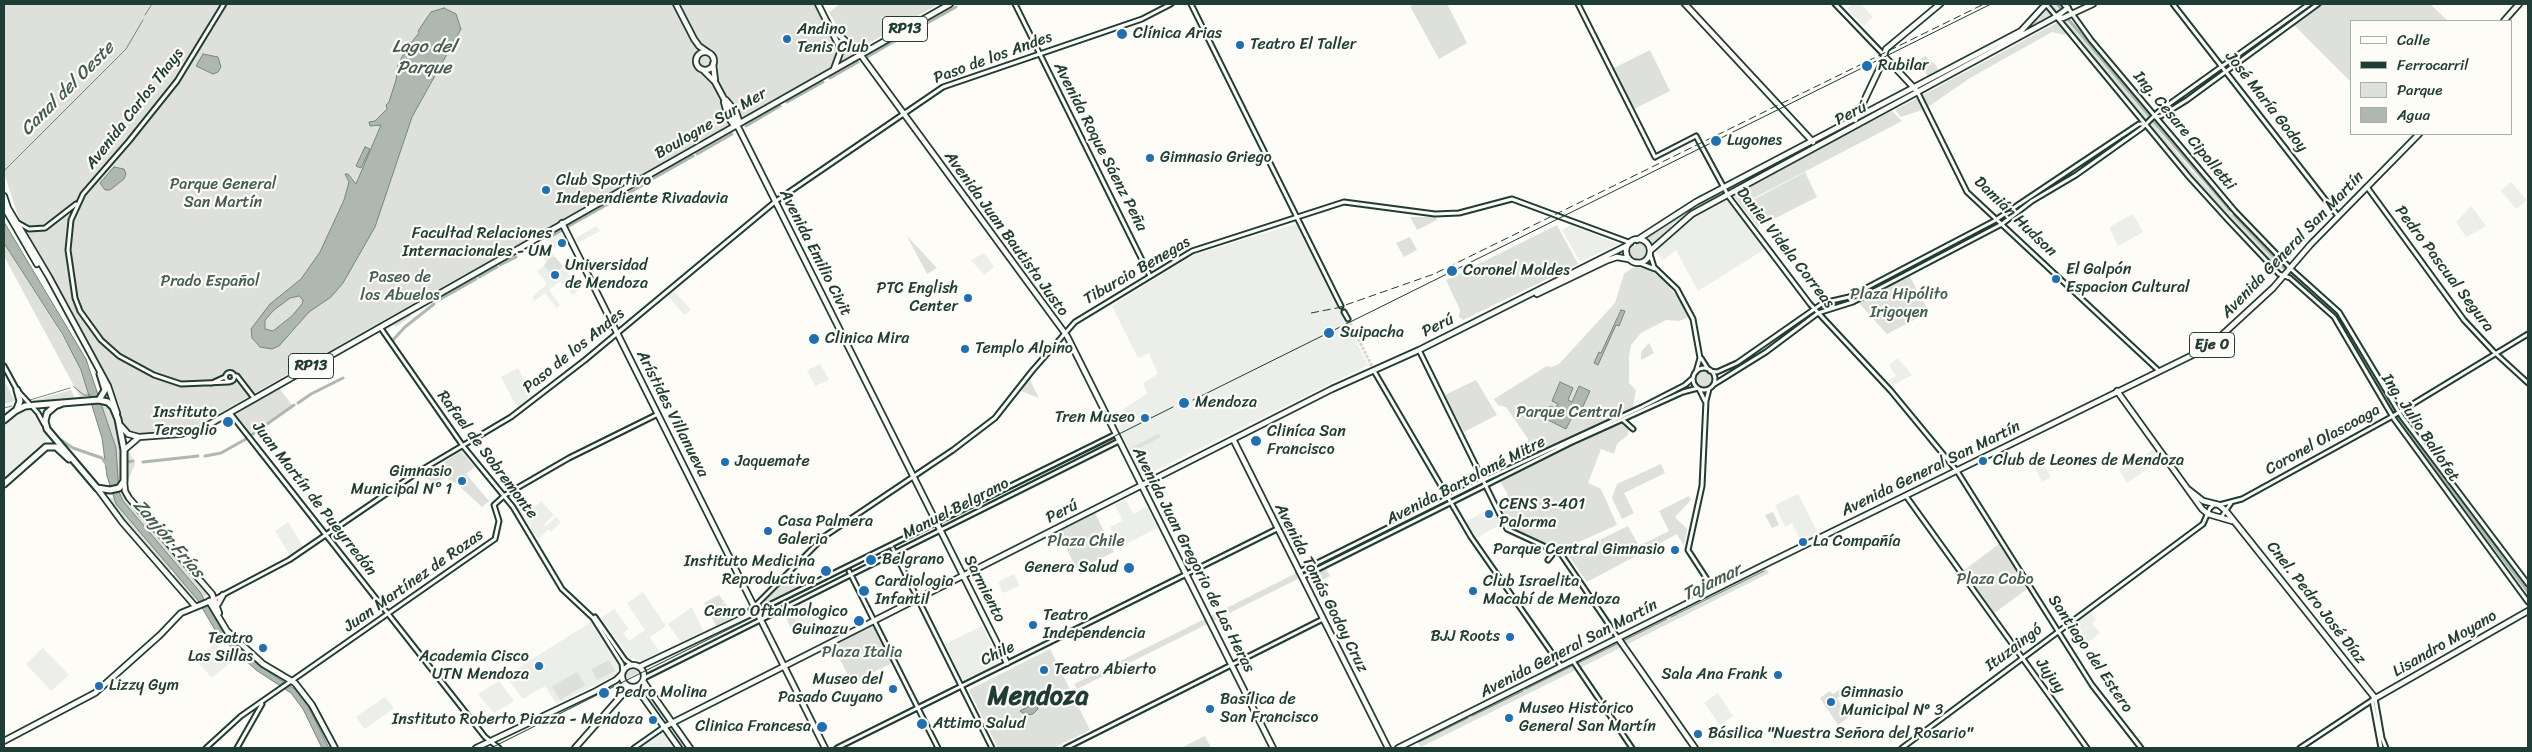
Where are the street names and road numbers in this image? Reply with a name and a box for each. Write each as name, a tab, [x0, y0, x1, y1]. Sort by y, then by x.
road number: RP13	[882, 16, 928, 42]
street label: Paso de los Andes	[931, 28, 1055, 88]
street label: Avenida Carlos Thays	[82, 45, 188, 173]
street label: José María Godoy	[2221, 48, 2311, 156]
street label: Avenida Roque Sáenz Peña	[1049, 59, 1151, 235]
street label: Ing. Cesare Cipolletti	[2129, 68, 2239, 194]
street label: Boulogne Sur Mer	[652, 84, 770, 164]
street label: Perú	[1832, 98, 1870, 130]
street label: Avenida Juan Bautista Justo	[940, 148, 1072, 320]
street label: Avenida General San Martín	[2218, 168, 2368, 322]
street label: Damián Hudson	[1970, 173, 2060, 261]
street label: Daniel Videla Correas	[1732, 184, 1838, 312]
street label: Avenida Emilio Civit	[775, 186, 855, 320]
street label: Pedro Pascual Segura	[2390, 202, 2498, 336]
street label: Tiburcio Benegas	[1080, 233, 1194, 309]
street label: Paso de los Andes	[519, 304, 629, 398]
street label: Perú	[1419, 310, 1457, 342]
road number: Eje 0	[2190, 332, 2234, 358]
street label: Arístides Villanueva	[632, 347, 712, 481]
road number: RP13	[288, 354, 334, 378]
street label: Ing. Julio Ballofet	[2377, 370, 2463, 486]
street label: Rafael de Sobremonte	[432, 387, 542, 523]
street label: Coronel Olascoaga	[2262, 400, 2384, 480]
street label: Avenida General San Martín	[1838, 417, 2024, 521]
street label: Juan Martín de Pueyrredón	[248, 418, 380, 580]
street label: Avenida Bartolomé Mitre	[1383, 432, 1549, 530]
street label: Avenida Juan Gregorio de Las Heras	[1128, 444, 1258, 676]
street label: Manuel Belgrano	[900, 474, 1012, 544]
street label: Perú	[1043, 496, 1081, 528]
street label: Avenida Tomás Godoy Cruz	[1270, 500, 1372, 676]
street label: Juan Martínez de Rozas	[340, 525, 488, 637]
street label: Cnel. Pedro José Díaz	[2262, 538, 2370, 668]
street label: Sarmiento	[959, 552, 1009, 626]
street label: Santiago del Estero	[2043, 591, 2137, 717]
street label: Avenida General San Martín	[1477, 596, 1661, 702]
street label: Lisandro Moyano	[2390, 606, 2500, 682]
street label: Ituzaingó	[1982, 620, 2046, 676]
street label: Chile	[978, 638, 1018, 670]
street label: Jujuy	[2031, 655, 2069, 697]

